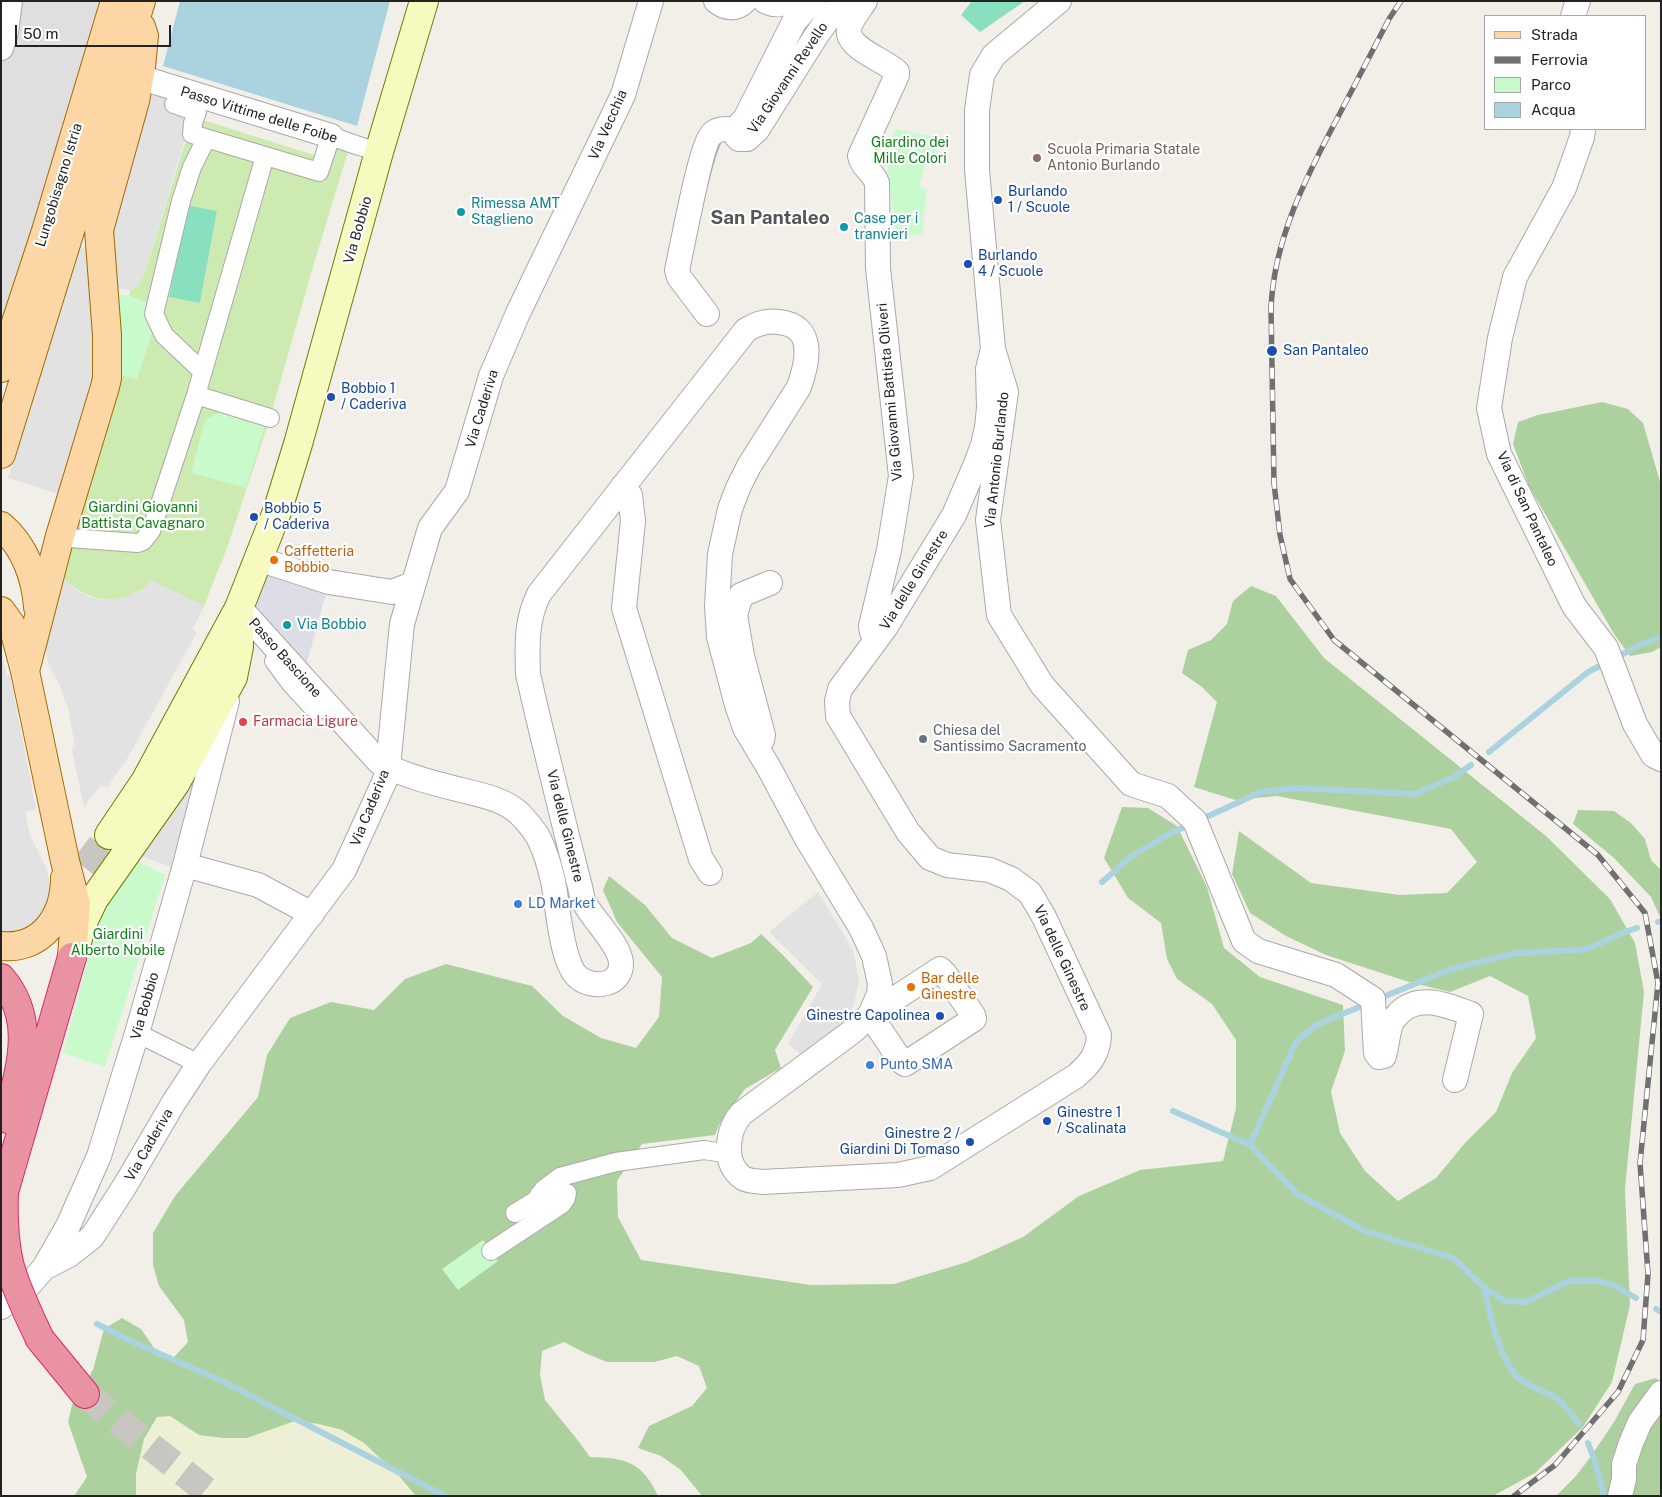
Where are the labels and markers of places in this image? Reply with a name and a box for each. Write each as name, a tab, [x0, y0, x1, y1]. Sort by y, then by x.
place label: Scuola Primaria Statale Antonio Burlando	[1047, 142, 1200, 174]
marker: Scuola Primaria Statale Antonio Burlando	[1031, 152, 1043, 164]
place label: Burlando 1 / Scuole	[1008, 184, 1070, 216]
marker: Burlando 1 / Scuole	[992, 194, 1004, 206]
place label: Rimessa AMT Staglieno	[471, 196, 560, 228]
marker: Rimessa AMT Staglieno	[455, 206, 467, 218]
place label: Case per i tranvieri	[854, 211, 918, 243]
marker: Case per i tranvieri	[838, 221, 850, 233]
place label: Burlando 4 / Scuole	[978, 248, 1043, 280]
marker: Burlando 4 / Scuole	[962, 258, 974, 270]
place label: San Pantaleo	[1283, 343, 1369, 359]
marker: San Pantaleo	[1265, 344, 1279, 358]
place label: Bobbio 1 / Caderiva	[341, 381, 406, 414]
marker: Bobbio 1 / Caderiva	[325, 391, 337, 403]
place label: Bobbio 5 / Caderiva	[264, 501, 329, 534]
marker: Bobbio 5 / Caderiva	[248, 511, 260, 523]
place label: Caffetteria Bobbio	[284, 544, 354, 576]
marker: Caffetteria Bobbio	[268, 554, 280, 566]
place label: Via Bobbio	[297, 617, 366, 633]
marker: Via Bobbio	[281, 619, 293, 631]
place label: Farmacia Ligure	[253, 714, 358, 730]
marker: Farmacia Ligure	[237, 716, 249, 728]
place label: Chiesa del Santissimo Sacramento	[933, 723, 1086, 756]
marker: Chiesa del Santissimo Sacramento	[917, 733, 929, 745]
place label: LD Market	[528, 896, 595, 912]
marker: LD Market	[512, 898, 524, 910]
place label: Bar delle Ginestre	[921, 971, 979, 1004]
marker: Bar delle Ginestre	[905, 981, 917, 993]
place label: Ginestre Capolinea	[806, 1008, 930, 1024]
marker: Ginestre Capolinea	[934, 1010, 946, 1022]
place label: Punto SMA	[880, 1057, 953, 1073]
marker: Punto SMA	[864, 1059, 876, 1071]
place label: Ginestre 1 / Scalinata	[1057, 1105, 1126, 1138]
marker: Ginestre 1 / Scalinata	[1041, 1115, 1053, 1127]
place label: Ginestre 2 / Giardini Di Tomaso	[840, 1126, 960, 1158]
marker: Ginestre 2 / Giardini Di Tomaso	[964, 1136, 976, 1148]

